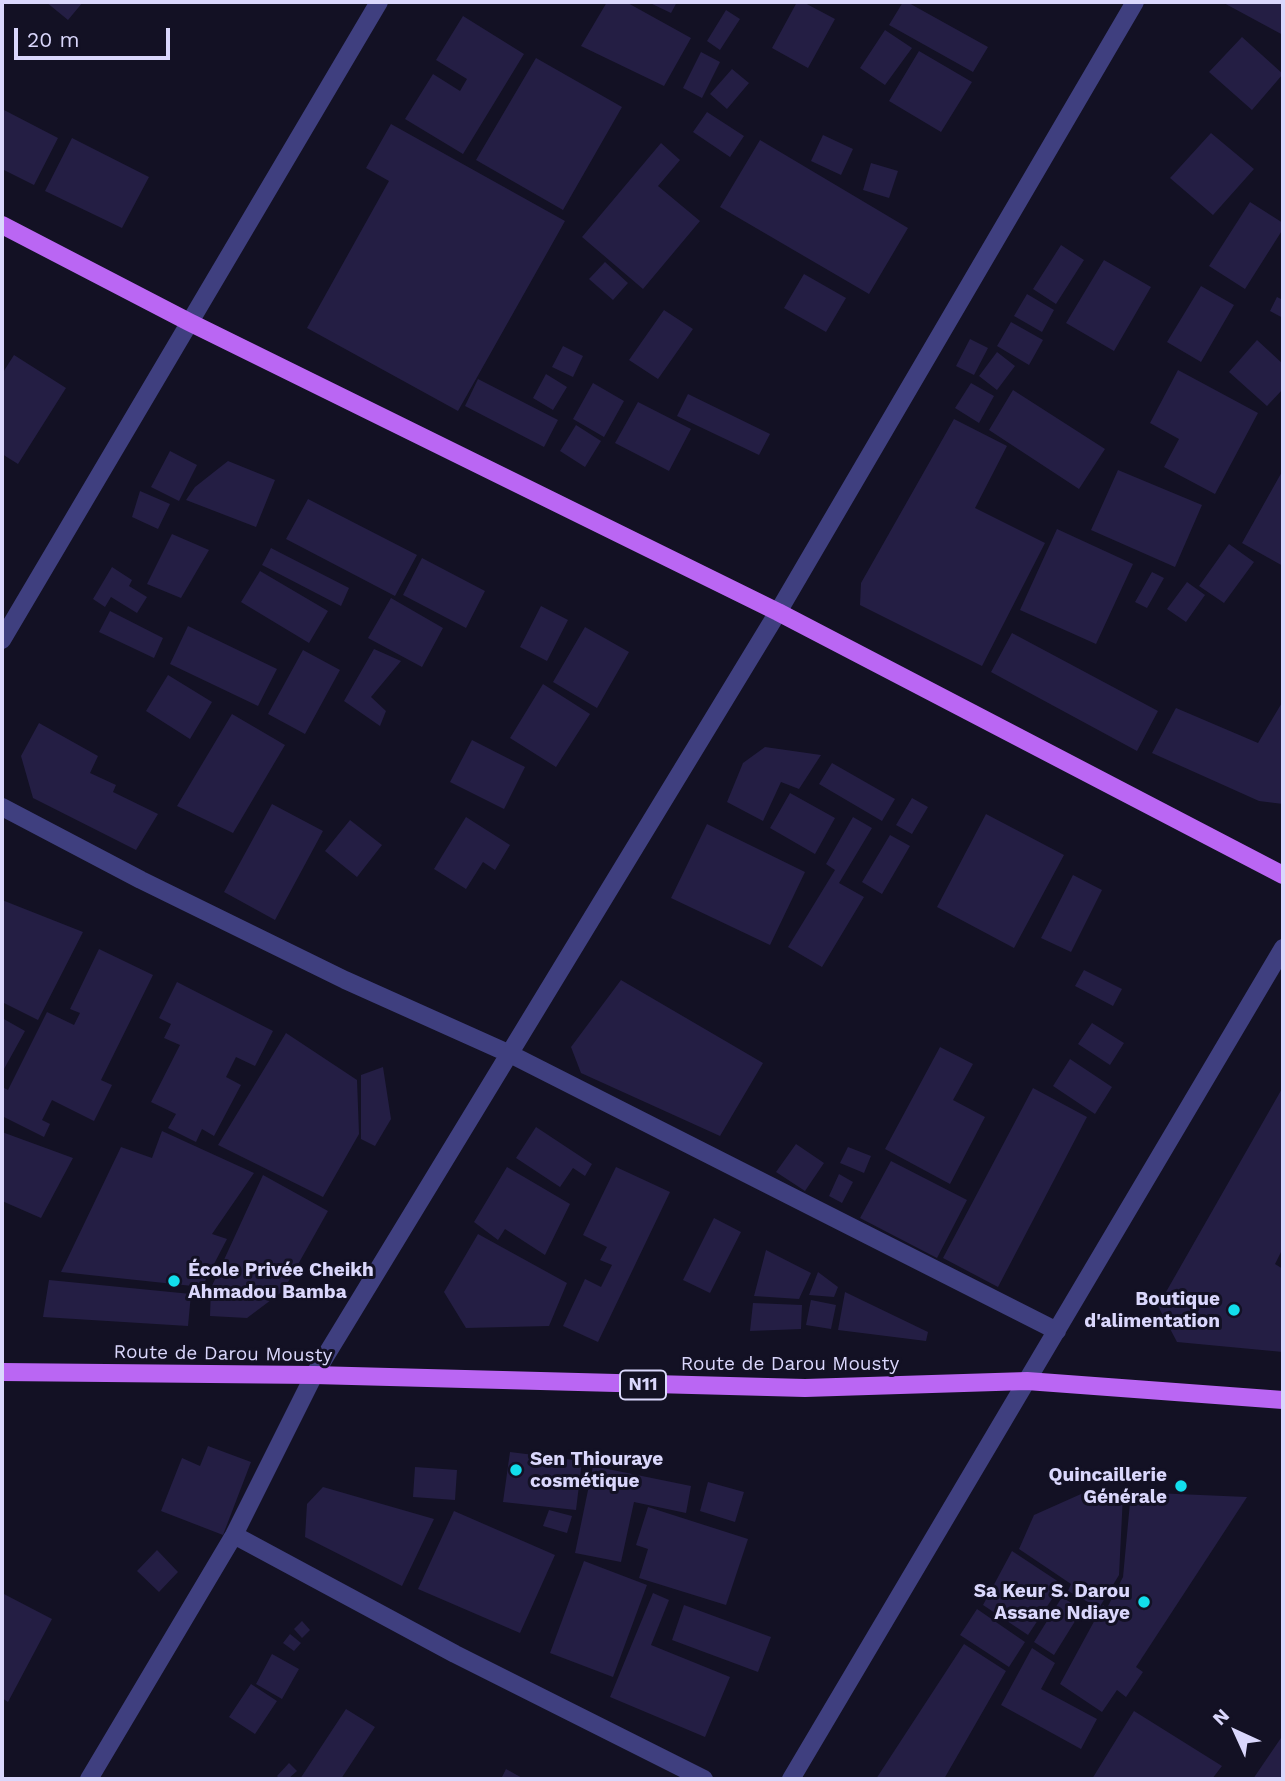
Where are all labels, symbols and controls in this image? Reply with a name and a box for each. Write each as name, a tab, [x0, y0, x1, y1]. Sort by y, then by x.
scale bar	[18, 14, 173, 58]
text: 20 m	[27, 27, 79, 52]
place label: École Privée Cheikh Ahmadou Bamba	[188, 1259, 374, 1303]
marker: École Privée Cheikh Ahmadou Bamba	[166, 1273, 182, 1289]
place label: Boutique d'alimentation	[1084, 1288, 1220, 1332]
marker: Boutique d'alimentation	[1226, 1302, 1242, 1318]
street label: Route de Darou Mousty	[113, 1341, 333, 1367]
street label: Route de Darou Mousty	[681, 1353, 899, 1375]
road number: N11	[620, 1370, 666, 1400]
place label: Sen Thiouraye cosmétique	[530, 1448, 663, 1492]
marker: Sen Thiouraye cosmétique	[508, 1462, 524, 1478]
place label: Quincaillerie Générale	[1048, 1464, 1167, 1508]
marker: Quincaillerie Générale	[1173, 1478, 1189, 1494]
place label: Sa Keur S. Darou Assane Ndiaye	[974, 1580, 1130, 1624]
marker: Sa Keur S. Darou Assane Ndiaye	[1136, 1594, 1152, 1610]
north arrow	[1201, 1697, 1271, 1767]
text: N	[1208, 1704, 1234, 1730]

